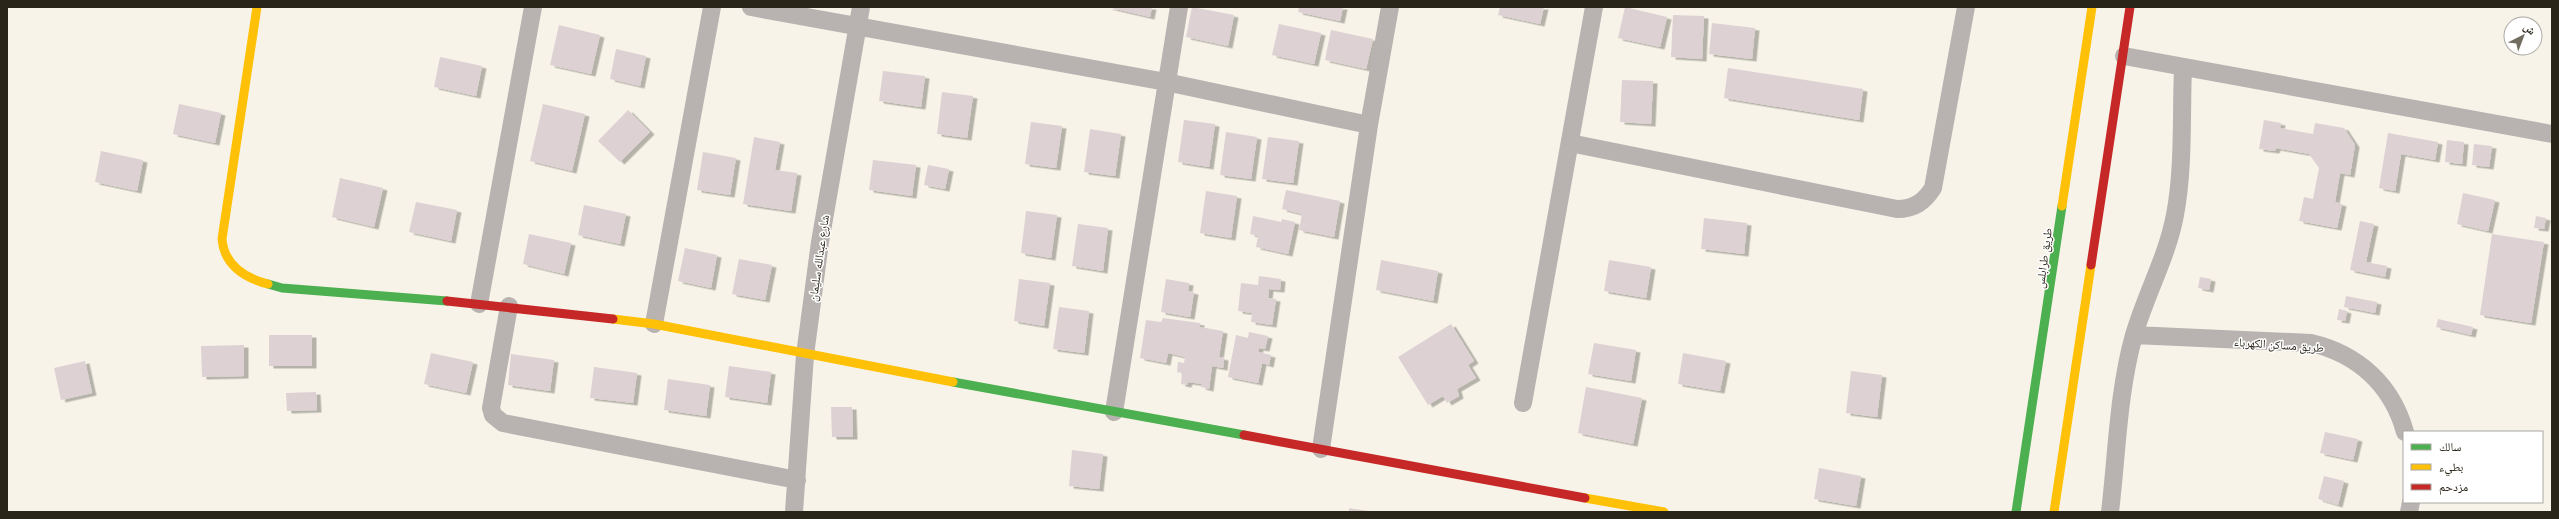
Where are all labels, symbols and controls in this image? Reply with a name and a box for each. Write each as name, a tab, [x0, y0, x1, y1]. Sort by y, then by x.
north arrow	[2503, 16, 2543, 56]
text: ش	[2520, 19, 2539, 39]
street label: شارع عبدالله سليمان	[805, 214, 833, 303]
street label: طريق طرابلس	[2032, 227, 2056, 290]
street label: طريق مساكن الكهرباء	[2233, 334, 2325, 356]
legend	[2403, 431, 2543, 503]
text: سالك	[2439, 439, 2461, 453]
text: بطيء	[2439, 459, 2463, 477]
text: مزدحم	[2439, 479, 2468, 495]

